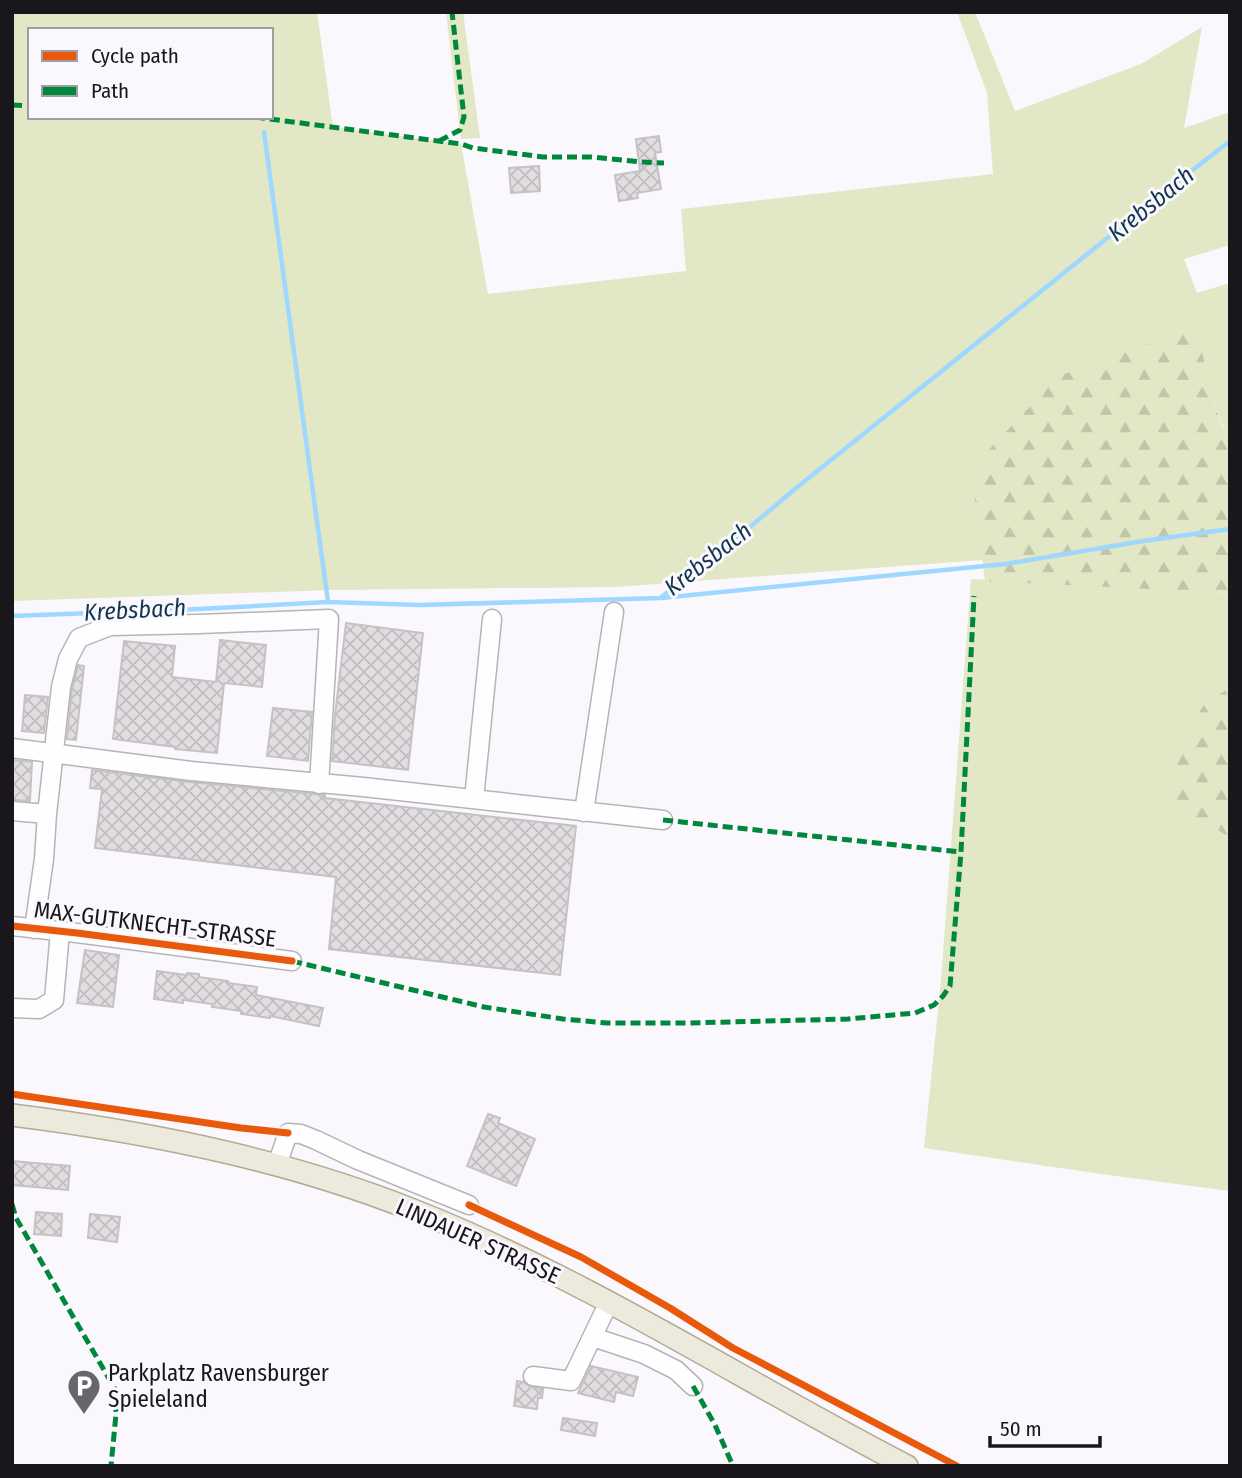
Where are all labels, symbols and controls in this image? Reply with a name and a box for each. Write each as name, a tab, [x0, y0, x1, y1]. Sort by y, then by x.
legend	[28, 28, 273, 119]
text: Cycle path	[91, 43, 179, 69]
text: Path	[91, 78, 129, 104]
water label: Krebsbach	[1102, 161, 1200, 247]
water label: Krebsbach	[659, 516, 757, 602]
water label: Krebsbach	[83, 593, 187, 627]
street label: MAX-GUTKNECHT-STRASSE	[32, 895, 278, 953]
street label: LINDAUER STRASSE	[391, 1192, 565, 1290]
place label: Parkplatz Ravensburger Spieleland	[108, 1359, 329, 1413]
parking icon: Parkplatz Ravensburger Spieleland	[65, 1367, 103, 1416]
scale bar	[990, 1404, 1100, 1448]
text: 50 m	[1000, 1416, 1042, 1442]

